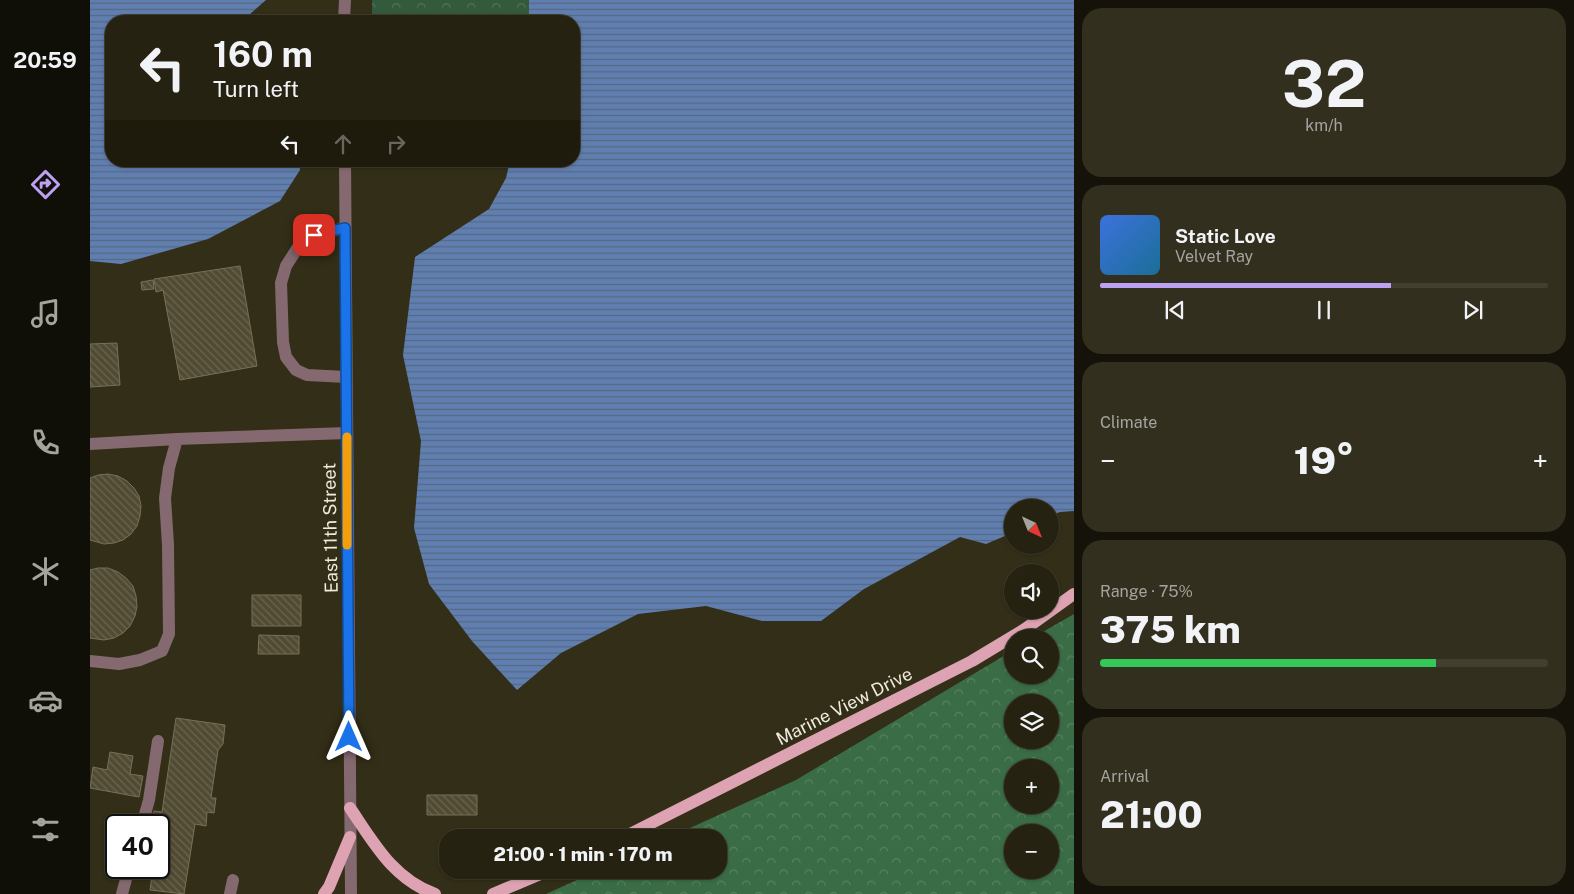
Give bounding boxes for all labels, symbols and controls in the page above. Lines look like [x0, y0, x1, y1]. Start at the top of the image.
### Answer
text: 160 m [213, 34, 313, 75]
icon: left [130, 35, 195, 100]
text: 32 [1282, 45, 1366, 122]
text: 20:59 [13, 47, 77, 73]
text: Turn left [213, 76, 299, 102]
text: km/h [1305, 116, 1343, 135]
icon: left [276, 130, 304, 158]
icon: ahead [329, 130, 357, 158]
icon: right [382, 130, 410, 158]
icon: directions [28, 167, 63, 202]
pin [293, 214, 335, 256]
icon: arrive [300, 221, 328, 249]
text: Static Love [1175, 225, 1276, 247]
text: Velvet Ray [1175, 247, 1253, 266]
icon: music [28, 296, 63, 331]
icon: previous [1161, 296, 1189, 324]
icon: pause [1310, 296, 1338, 324]
icon: next [1459, 296, 1487, 324]
text: Climate [1100, 413, 1157, 432]
icon: phone [28, 425, 63, 460]
text: 19° [1294, 438, 1354, 483]
text: − [1100, 444, 1116, 477]
text: + [1532, 444, 1548, 477]
street label: East 11th Street [318, 463, 342, 593]
north arrow [1004, 499, 1059, 554]
map controls [1004, 499, 1059, 879]
icon: climate [28, 554, 63, 589]
button: sound [1004, 564, 1059, 619]
text: Range · 75% [1100, 582, 1193, 601]
text: 375 km [1100, 607, 1241, 652]
button: search [1004, 629, 1059, 684]
street label: Marine View Drive [772, 663, 916, 749]
icon: car [28, 683, 63, 718]
button: layers [1004, 694, 1059, 749]
position arrow [322, 710, 374, 762]
button: + [1004, 759, 1059, 814]
text: Arrival [1100, 767, 1149, 786]
text: 21:00 [1100, 792, 1203, 837]
icon: filters [28, 812, 63, 847]
speed limit sign: 40 [105, 814, 170, 879]
button: − [1004, 824, 1059, 879]
text: 21:00 · 1 min · 170 m [494, 843, 672, 865]

